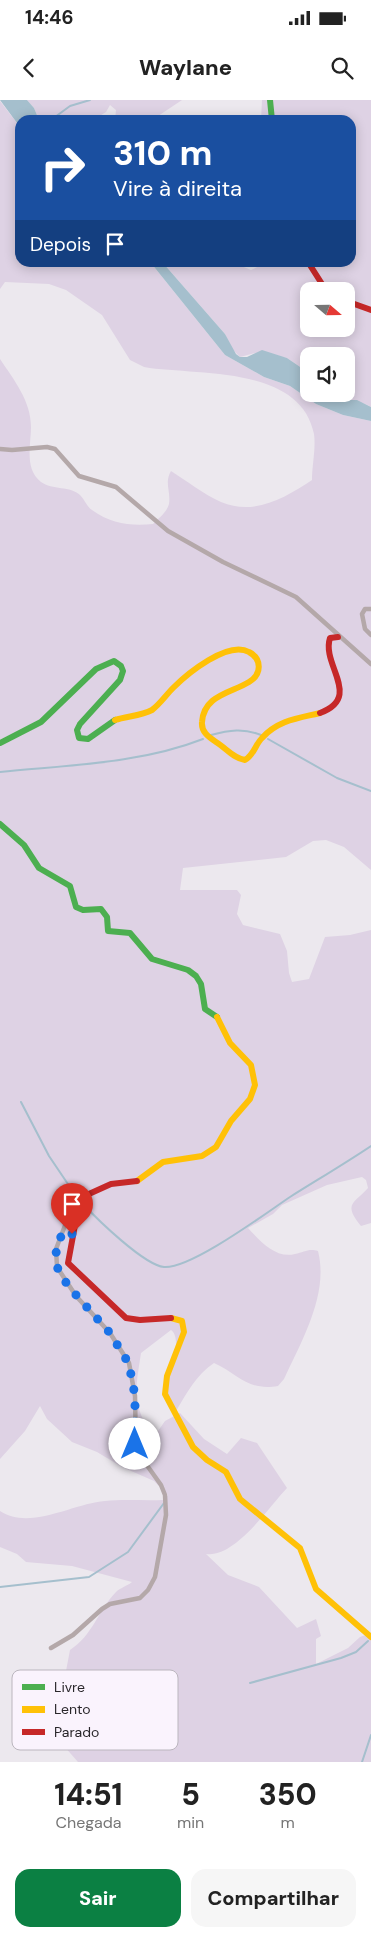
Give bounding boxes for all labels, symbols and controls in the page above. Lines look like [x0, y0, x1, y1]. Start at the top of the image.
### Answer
text: 14:46 [25, 5, 74, 30]
text: Waylane [139, 53, 232, 82]
icon: back [15, 54, 43, 82]
icon: search [328, 54, 356, 82]
text: 310 m [113, 130, 212, 176]
icon: right [30, 135, 95, 200]
text: Vire à direita [113, 174, 242, 203]
icon: arrive [101, 230, 129, 258]
text: Depois [30, 232, 91, 257]
north arrow [300, 282, 355, 338]
map controls [300, 282, 355, 402]
button: sound [300, 347, 355, 402]
pin [51, 1183, 93, 1234]
icon: arrive [58, 1190, 86, 1218]
position arrow [108, 1417, 160, 1469]
legend [12, 1670, 178, 1750]
text: Livre [54, 1678, 85, 1696]
text: Lento [54, 1700, 91, 1718]
text: Parado [54, 1723, 99, 1741]
text: 14:51 [54, 1775, 123, 1814]
text: 5 [181, 1775, 200, 1814]
text: 350 [259, 1775, 317, 1814]
text: Chegada [55, 1812, 122, 1833]
text: min [177, 1812, 204, 1833]
text: m [281, 1812, 295, 1833]
button: Sair [15, 1869, 181, 1927]
button: Compartilhar [191, 1869, 356, 1927]

